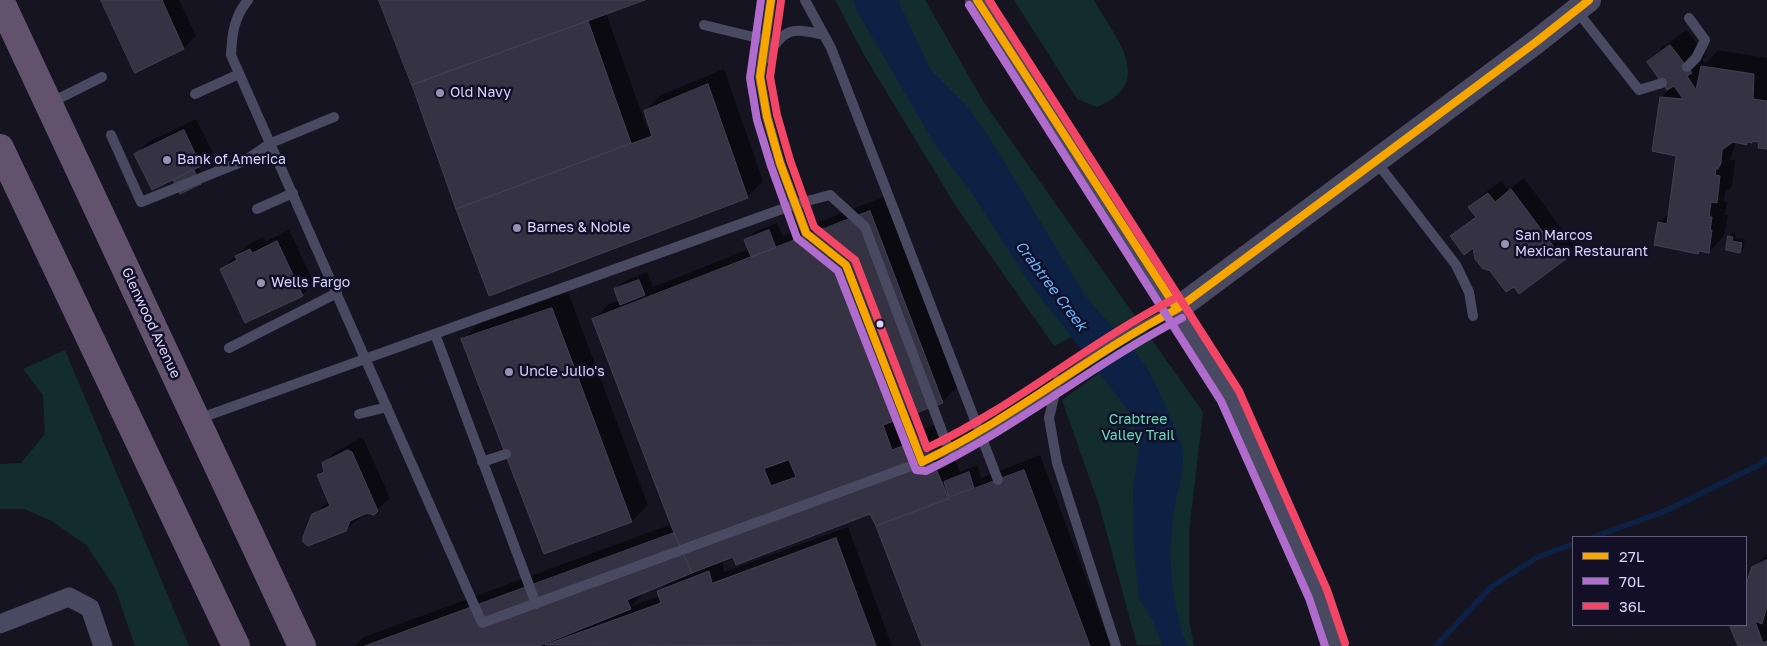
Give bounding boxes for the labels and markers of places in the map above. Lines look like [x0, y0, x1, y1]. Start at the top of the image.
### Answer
place label: Old Navy [450, 85, 511, 101]
marker: Old Navy [434, 87, 446, 99]
place label: Bank of America [177, 152, 286, 168]
marker: Bank of America [161, 154, 173, 166]
place label: Barnes & Noble [527, 220, 630, 236]
marker: Barnes & Noble [511, 222, 523, 234]
place label: San Marcos Mexican Restaurant [1515, 228, 1648, 260]
marker: San Marcos Mexican Restaurant [1499, 238, 1511, 250]
place label: Wells Fargo [271, 275, 350, 291]
marker: Wells Fargo [255, 277, 267, 289]
unlabelled marker [875, 319, 885, 329]
place label: Uncle Julio's [519, 364, 605, 380]
marker: Uncle Julio's [503, 366, 515, 378]

